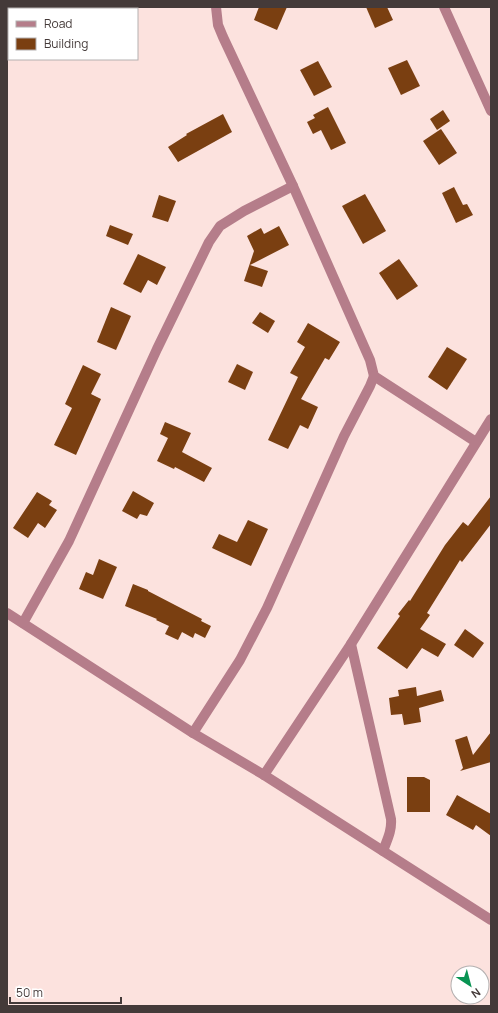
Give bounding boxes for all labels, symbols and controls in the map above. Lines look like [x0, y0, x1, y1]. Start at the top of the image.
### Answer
legend [8, 8, 138, 60]
text: Road [44, 15, 72, 32]
text: Building [44, 35, 88, 52]
north arrow [450, 965, 490, 1005]
scale bar [10, 979, 121, 1005]
text: 50 m [16, 984, 43, 1001]
text: N [468, 985, 484, 1002]

